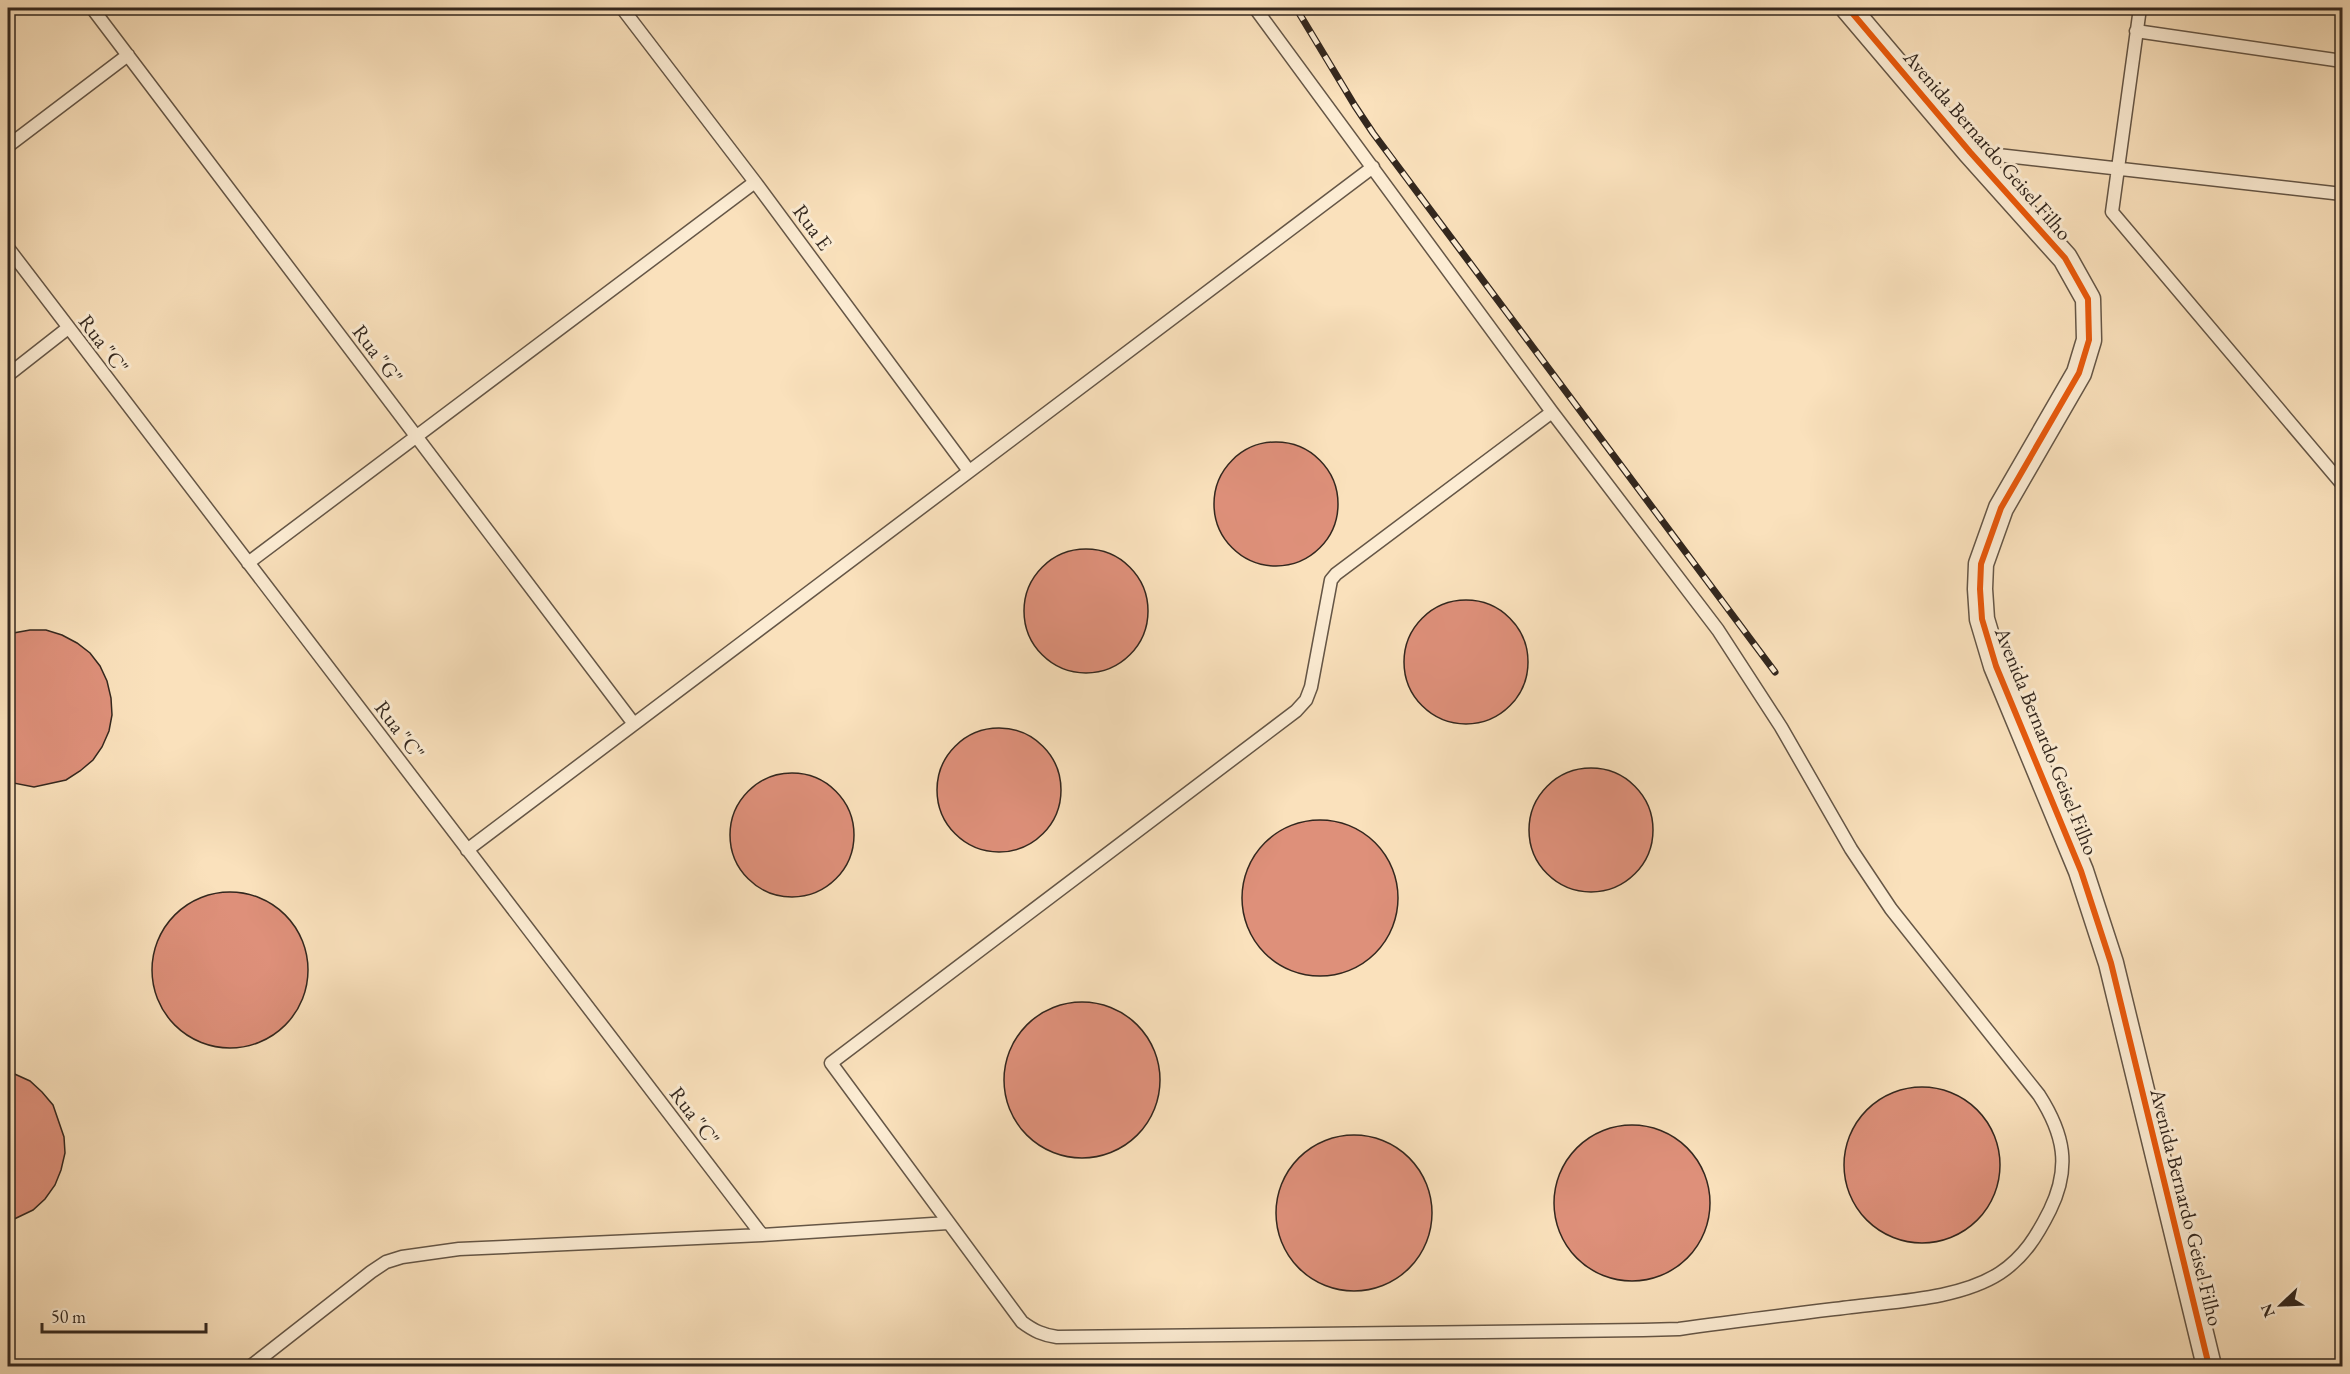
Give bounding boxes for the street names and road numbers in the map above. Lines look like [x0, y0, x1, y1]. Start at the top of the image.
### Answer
street label: Avenida Bernardo Geisel Filho [1897, 43, 2078, 246]
street label: Rua E [787, 199, 839, 255]
street label: Rua "C" [73, 309, 135, 379]
street label: Rua "G" [347, 319, 409, 389]
street label: Avenida Bernardo Geisel Filho [1988, 622, 2105, 859]
street label: Rua "C" [369, 695, 431, 765]
street label: Rua "C" [664, 1081, 726, 1151]
street label: Avenida Bernardo Geisel Filho [2144, 1085, 2230, 1328]

